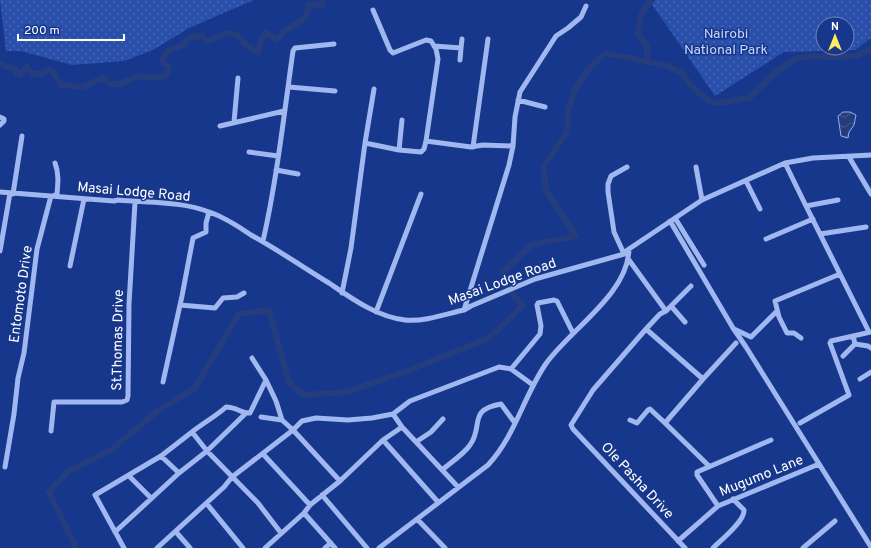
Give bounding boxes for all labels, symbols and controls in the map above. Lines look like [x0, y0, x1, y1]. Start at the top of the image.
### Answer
scale bar [18, 16, 124, 42]
north arrow [815, 16, 855, 56]
text: N [831, 20, 839, 34]
text: 200 m [24, 23, 60, 39]
park label: Nairobi National Park [684, 26, 768, 59]
street label: Masai Lodge Road [77, 179, 191, 206]
street label: Entomoto Drive [6, 244, 37, 344]
street label: Masai Lodge Road [446, 255, 559, 310]
street label: St.Thomas Drive [109, 289, 128, 391]
street label: Ole Pasha Drive [597, 439, 677, 523]
street label: Mugumo Lane [717, 452, 806, 501]

